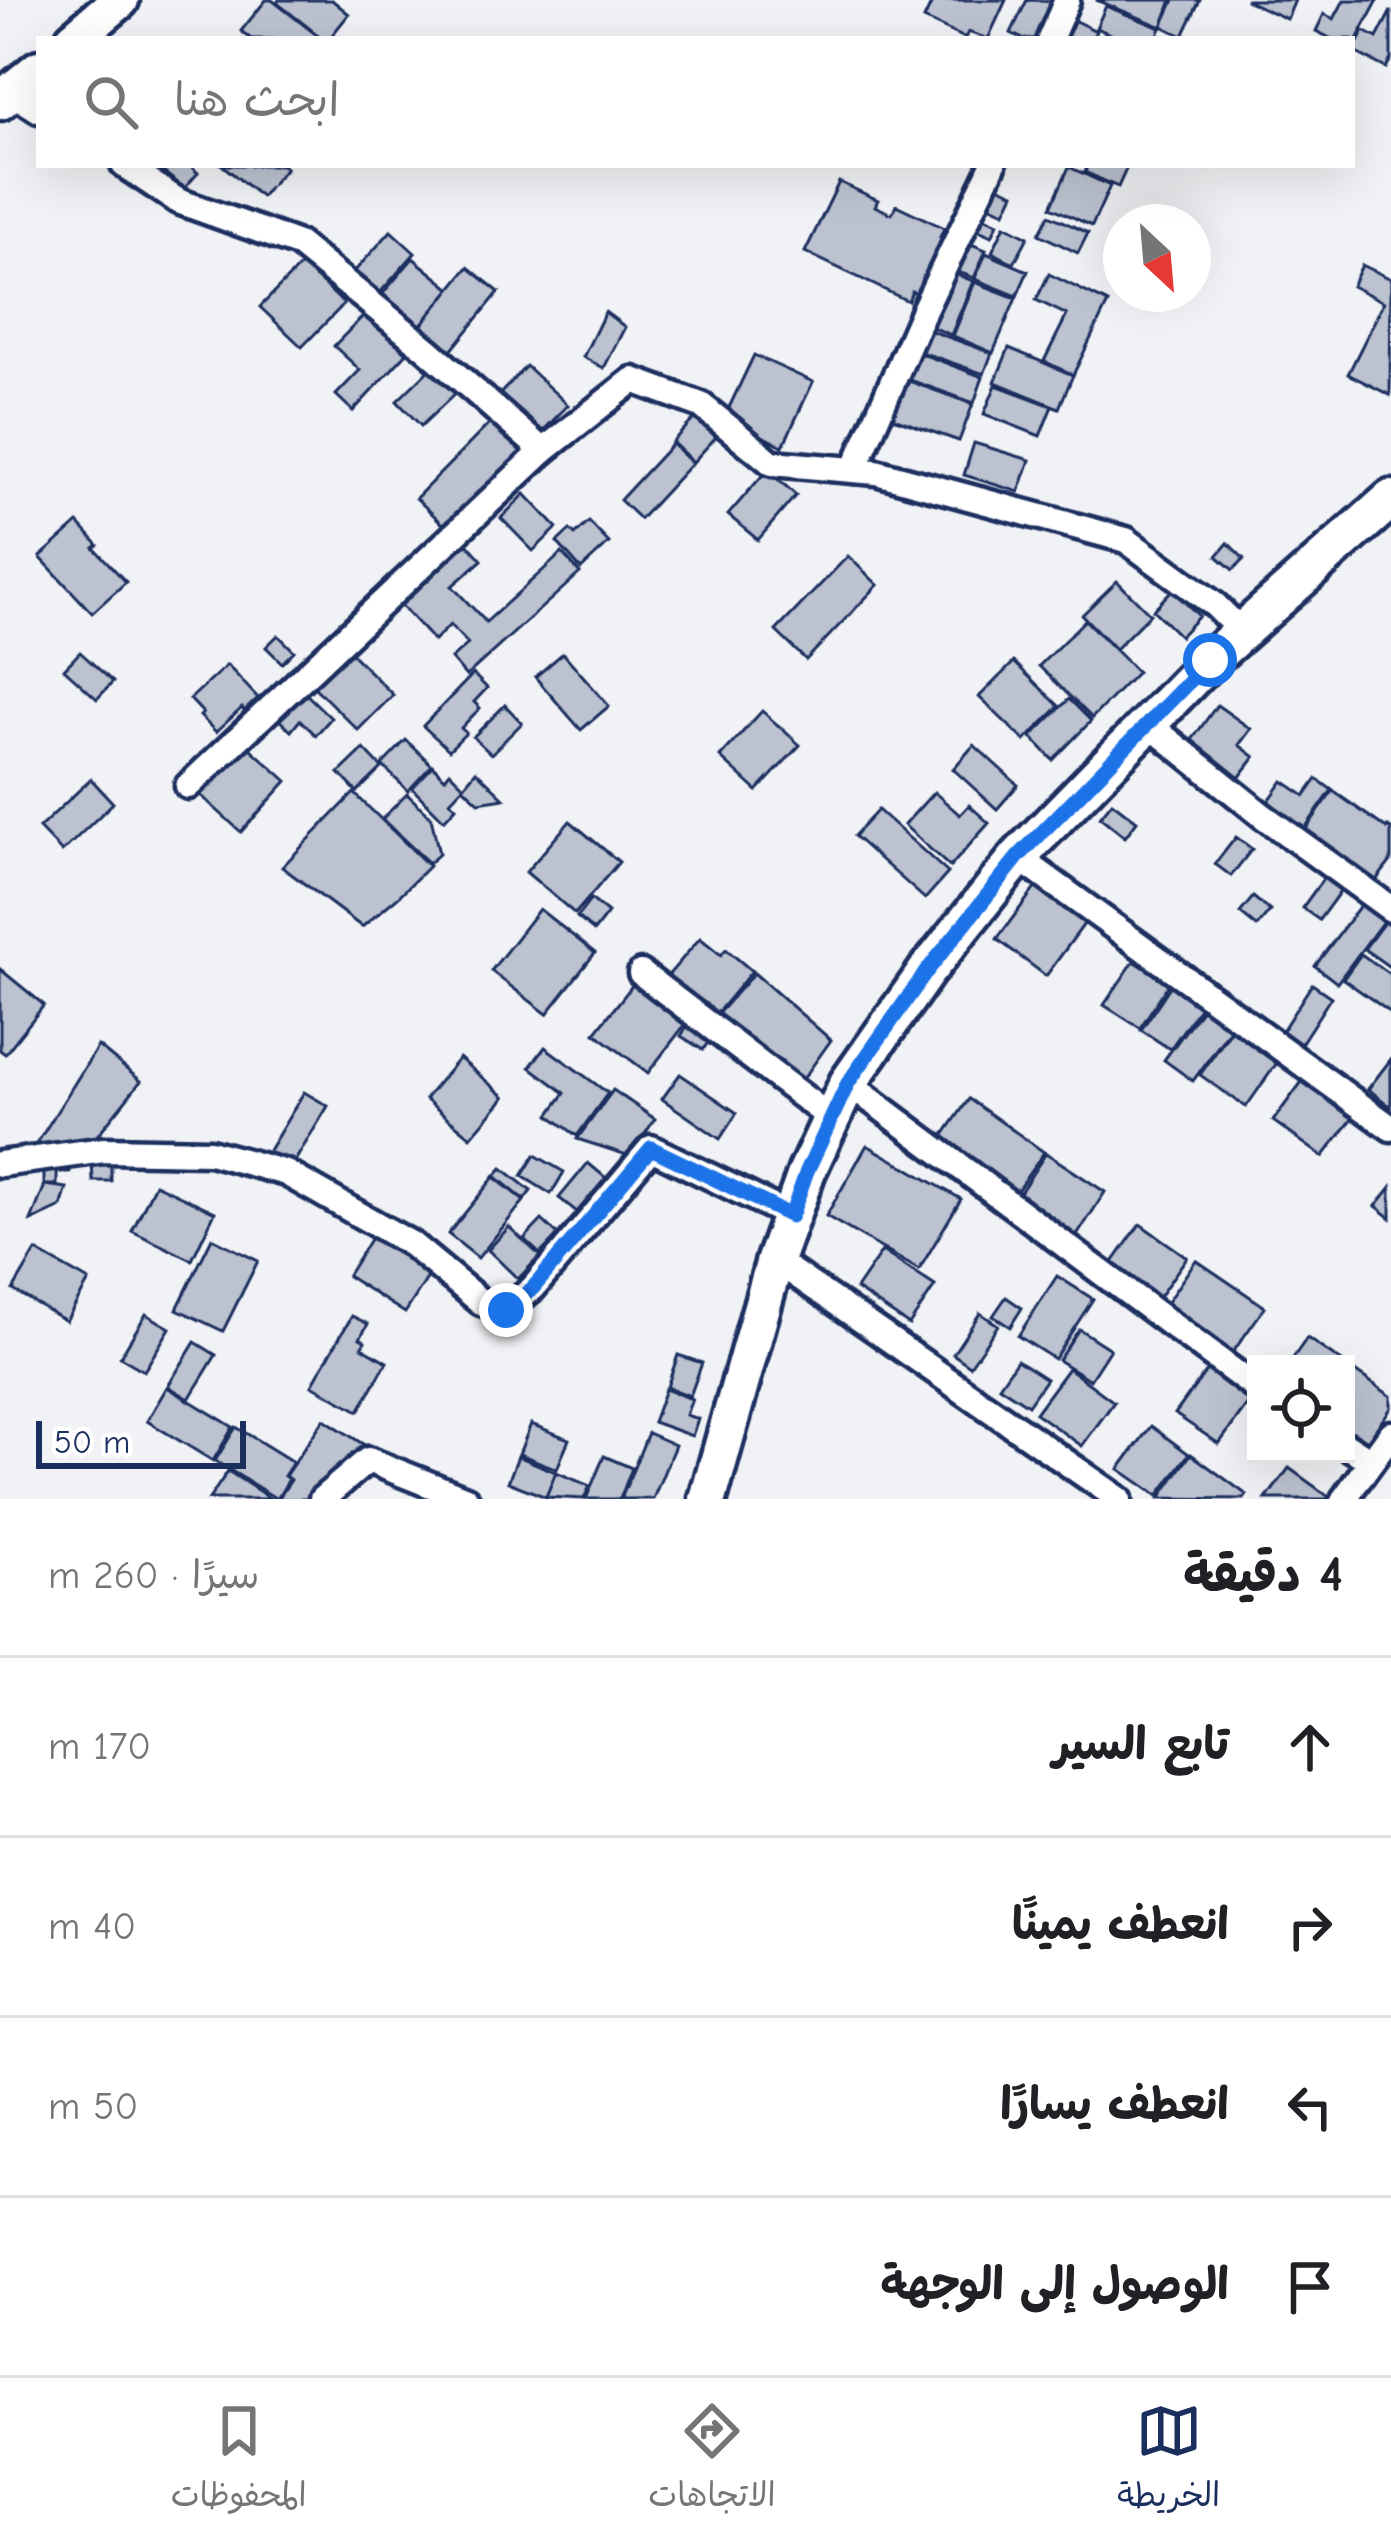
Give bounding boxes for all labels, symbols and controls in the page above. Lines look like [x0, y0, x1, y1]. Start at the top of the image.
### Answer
search box [36, 36, 1355, 168]
icon: search [78, 69, 144, 135]
text: ابحث هنا [174, 74, 339, 126]
north arrow [1103, 204, 1211, 312]
route start [1183, 633, 1237, 687]
route end [479, 1283, 533, 1337]
map controls [1247, 1355, 1355, 1463]
button: locate [1247, 1355, 1355, 1463]
scale bar [36, 1415, 246, 1468]
text: 50 m [54, 1423, 130, 1461]
text: 4 دقيقة [1183, 1545, 1343, 1604]
text: سيرًا · 260 m [48, 1553, 259, 1598]
icon: ahead [1277, 1714, 1343, 1780]
text: تابع السير [1053, 1718, 1229, 1770]
text: 170 m [48, 1724, 151, 1769]
icon: right [1277, 1894, 1343, 1960]
text: انعطف يمينًا [1012, 1898, 1229, 1950]
text: 40 m [48, 1904, 136, 1949]
icon: left [1277, 2074, 1343, 2140]
text: انعطف يسارًا [1000, 2078, 1229, 2130]
text: 50 m [48, 2084, 138, 2129]
icon: arrive [1277, 2254, 1343, 2320]
text: الوصول إلى الوجهة [881, 2258, 1229, 2310]
tab: المحفوظات [171, 2398, 307, 2524]
tab: الاتجاهات [648, 2398, 776, 2524]
tab: الخريطة [1117, 2398, 1220, 2524]

